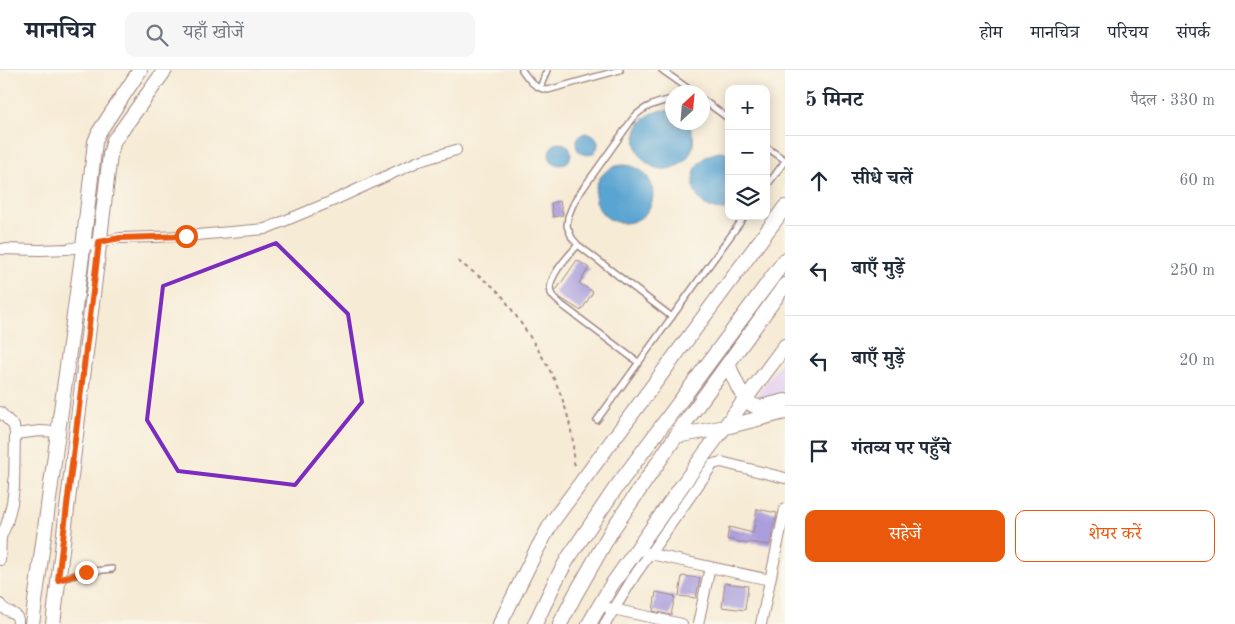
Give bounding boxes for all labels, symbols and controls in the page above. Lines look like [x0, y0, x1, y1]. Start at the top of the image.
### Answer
search box [125, 12, 475, 57]
text: मानचित्र [25, 20, 95, 44]
icon: search [143, 21, 171, 49]
text: यहाँ खोजें [183, 24, 244, 43]
text: होम [980, 24, 1003, 42]
text: मानचित्र [1031, 24, 1079, 42]
text: परिचय [1107, 24, 1148, 42]
text: संपर्क [1176, 24, 1210, 42]
north arrow [665, 85, 710, 130]
map controls [725, 85, 770, 220]
button: + [725, 85, 770, 130]
text: 5 मिनट [805, 90, 863, 111]
text: पैदल · 330 m [1130, 93, 1215, 109]
button: − [725, 130, 770, 175]
icon: ahead [805, 167, 833, 195]
text: सीधे चलें [852, 170, 912, 189]
text: 60 m [1179, 173, 1215, 189]
button: layers [725, 175, 770, 220]
route start [175, 225, 198, 248]
icon: left [805, 257, 833, 285]
text: बाएँ मुड़ें [852, 260, 904, 279]
text: 250 m [1170, 263, 1215, 279]
icon: left [805, 347, 833, 375]
text: बाएँ मुड़ें [852, 350, 904, 369]
text: 20 m [1179, 353, 1215, 369]
icon: arrive [805, 437, 833, 465]
text: गंतव्य पर पहुँचे [852, 440, 951, 459]
button: सहेजें [805, 510, 1005, 562]
button: शेयर करें [1015, 510, 1215, 562]
route end [75, 561, 98, 584]

